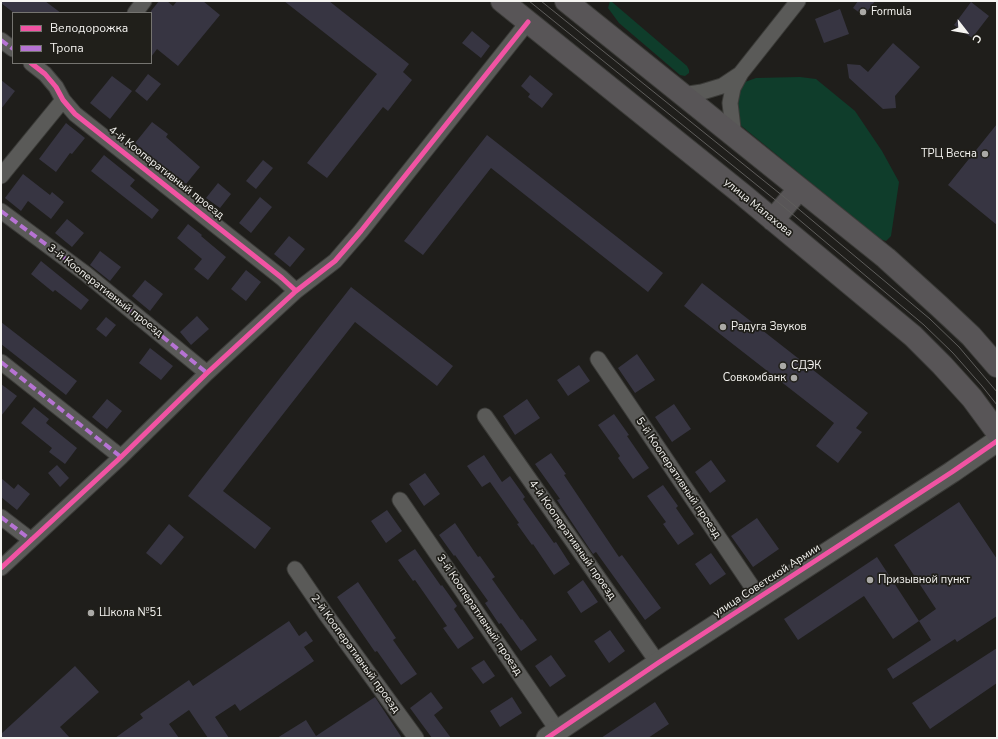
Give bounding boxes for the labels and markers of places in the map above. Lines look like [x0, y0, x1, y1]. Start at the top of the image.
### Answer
place label: Formula [871, 5, 912, 19]
marker: Formula [858, 7, 868, 17]
place label: ТРЦ Весна [921, 147, 977, 161]
marker: ТРЦ Весна [980, 149, 990, 159]
place label: Радуга Звуков [731, 320, 806, 334]
marker: Радуга Звуков [718, 322, 728, 332]
place label: СДЭК [791, 359, 821, 373]
marker: СДЭК [778, 361, 788, 371]
place label: Совкомбанк [723, 371, 786, 385]
marker: Совкомбанк [789, 373, 799, 383]
place label: Призывной пункт [878, 573, 970, 587]
marker: Призывной пункт [865, 575, 875, 585]
place label: Школа №51 [99, 606, 163, 620]
marker: Школа №51 [86, 608, 96, 618]

